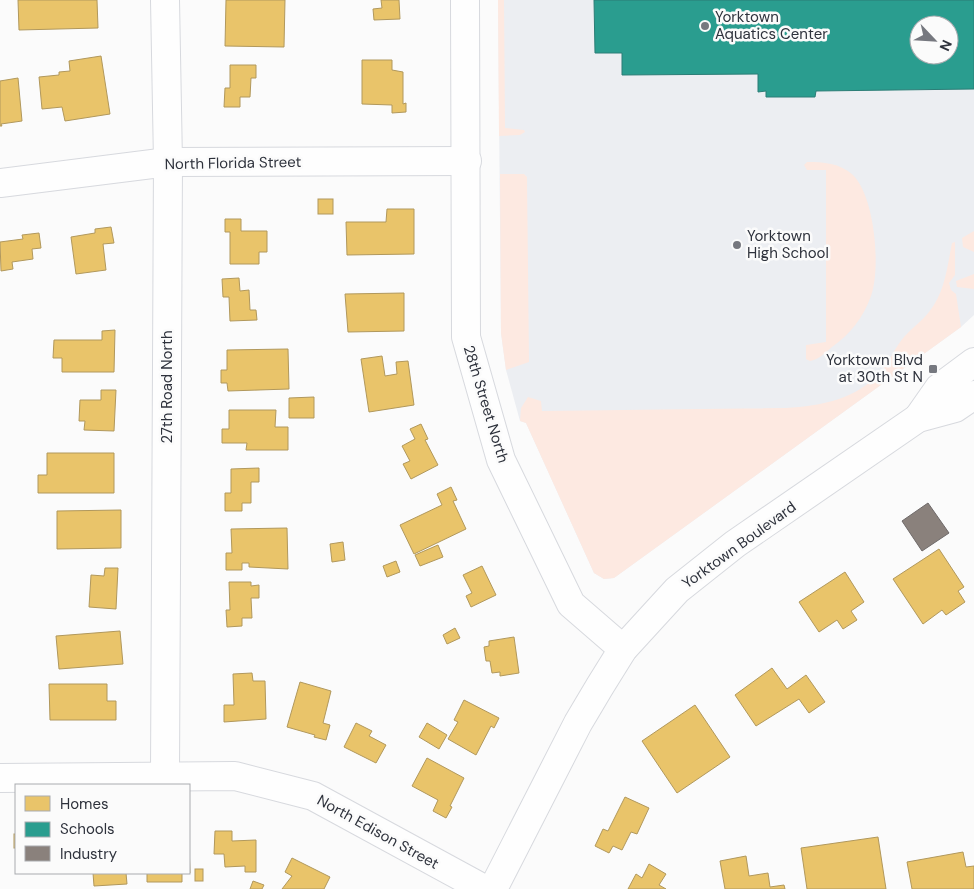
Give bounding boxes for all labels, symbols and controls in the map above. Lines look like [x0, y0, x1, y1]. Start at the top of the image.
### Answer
place label: Yorktown Aquatics Center [715, 7, 828, 44]
north arrow [909, 15, 959, 65]
marker: Yorktown Aquatics Center [699, 20, 711, 32]
text: N [935, 37, 956, 54]
street label: North Florida Street [164, 152, 302, 174]
place label: Yorktown High School [747, 226, 829, 263]
marker: Yorktown High School [731, 239, 743, 251]
street label: 27th Road North [157, 330, 177, 444]
street label: 28th Street North [459, 343, 513, 465]
place label: Yorktown Blvd at 30th St N [826, 350, 923, 387]
marker: Yorktown Blvd at 30th St N [927, 363, 939, 375]
street label: Yorktown Boulevard [678, 497, 800, 593]
legend [15, 784, 190, 874]
street label: North Edison Street [314, 790, 443, 874]
text: Homes [60, 794, 109, 814]
text: Schools [60, 819, 115, 839]
text: Industry [60, 844, 118, 864]

